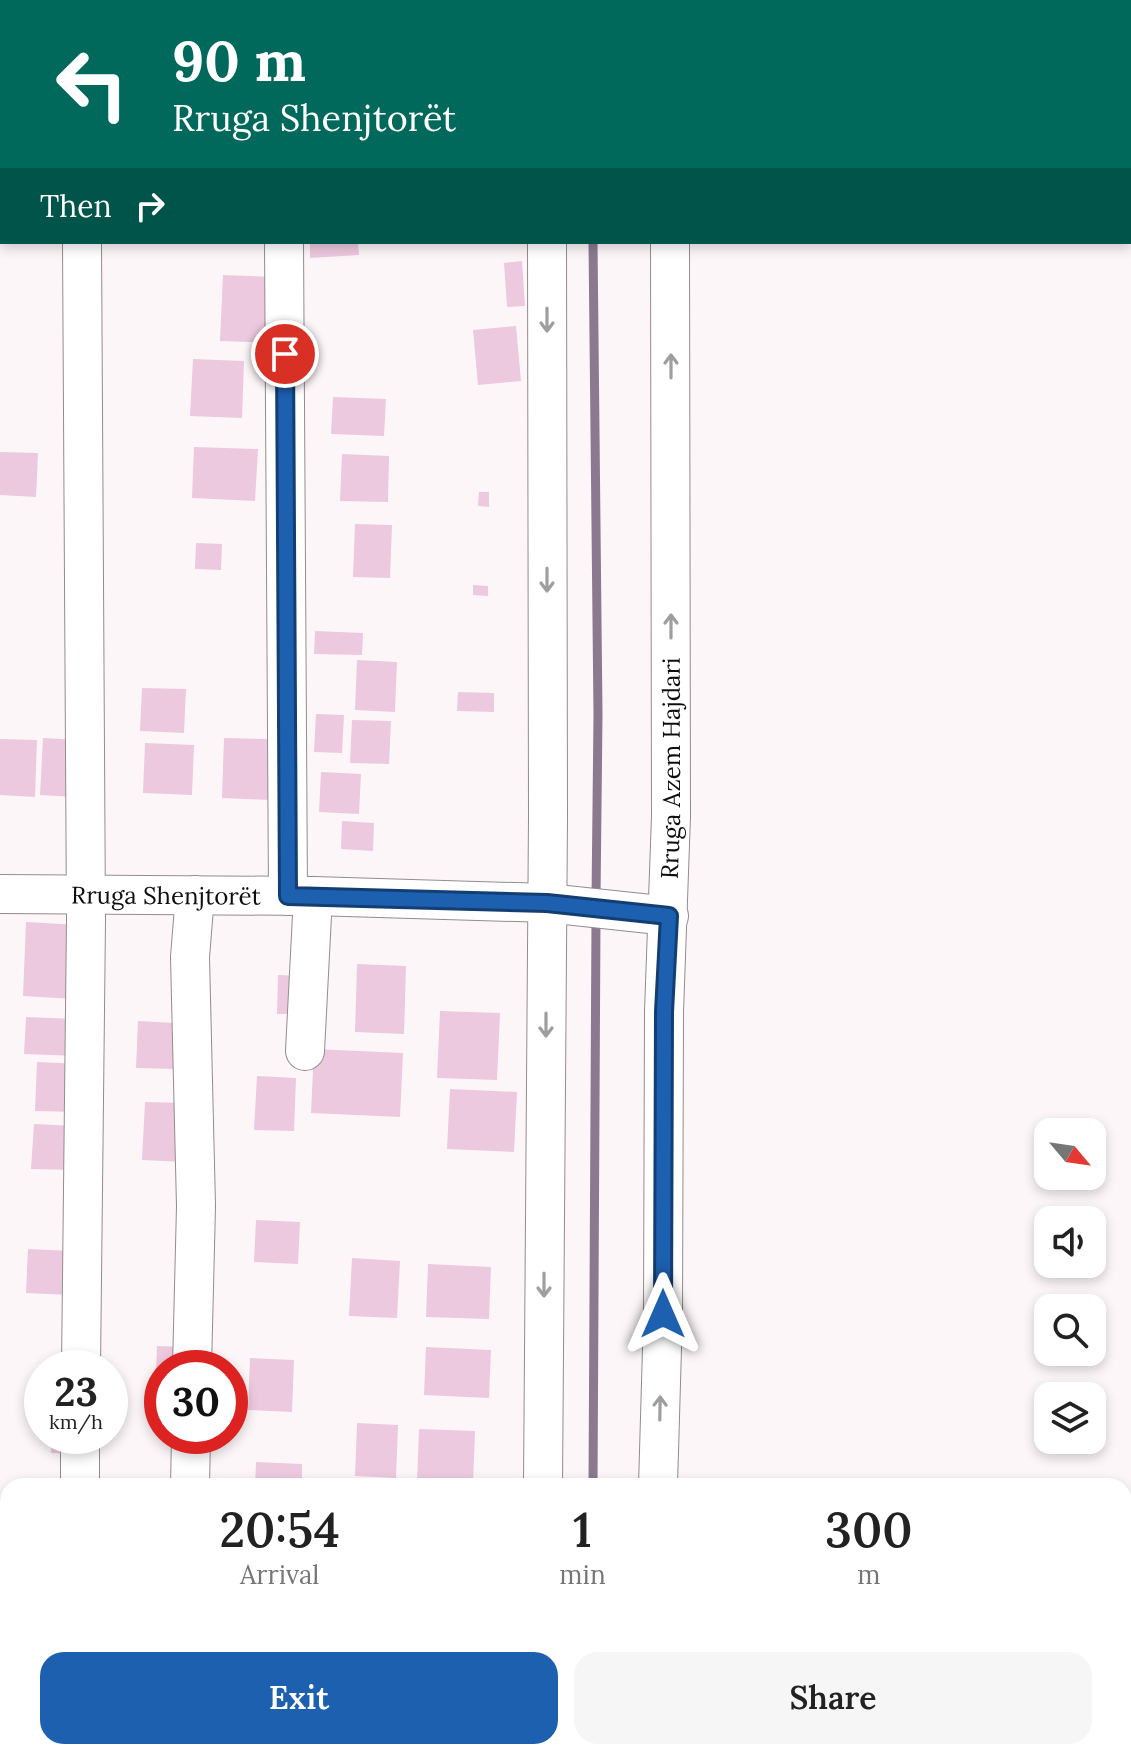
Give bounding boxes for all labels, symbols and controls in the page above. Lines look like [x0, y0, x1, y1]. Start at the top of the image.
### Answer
text: 90 m [172, 25, 306, 96]
icon: left [40, 32, 144, 136]
text: Rruga Shenjtorët [172, 95, 456, 141]
icon: right [128, 184, 172, 228]
text: Then [40, 187, 112, 225]
one-way arrow [539, 306, 555, 333]
pin [251, 320, 319, 388]
icon: arrive [263, 332, 307, 376]
one-way arrow [663, 353, 678, 380]
one-way arrow [539, 566, 555, 593]
one-way arrow [663, 613, 679, 640]
street label: Rruga Azem Hajdari [653, 657, 687, 879]
street label: Rruga Shenjtorët [71, 879, 262, 911]
one-way arrow [538, 1011, 554, 1038]
north arrow [1034, 1118, 1106, 1190]
map controls [1034, 1118, 1106, 1454]
button: sound [1034, 1206, 1106, 1278]
one-way arrow [536, 1271, 552, 1298]
position arrow [621, 1272, 705, 1356]
button: search [1034, 1294, 1106, 1366]
speed limit sign: 30 [144, 1350, 248, 1454]
text: 23 [54, 1366, 98, 1417]
button: layers [1034, 1382, 1106, 1454]
one-way arrow [653, 1395, 668, 1422]
text: km/h [49, 1409, 103, 1434]
text: 20:54 [219, 1499, 340, 1560]
text: 1 [573, 1499, 592, 1560]
text: 300 [825, 1499, 913, 1560]
text: Arrival [240, 1558, 319, 1591]
text: min [559, 1558, 606, 1591]
text: m [857, 1558, 880, 1591]
button: Exit [40, 1652, 558, 1744]
button: Share [574, 1652, 1092, 1744]

